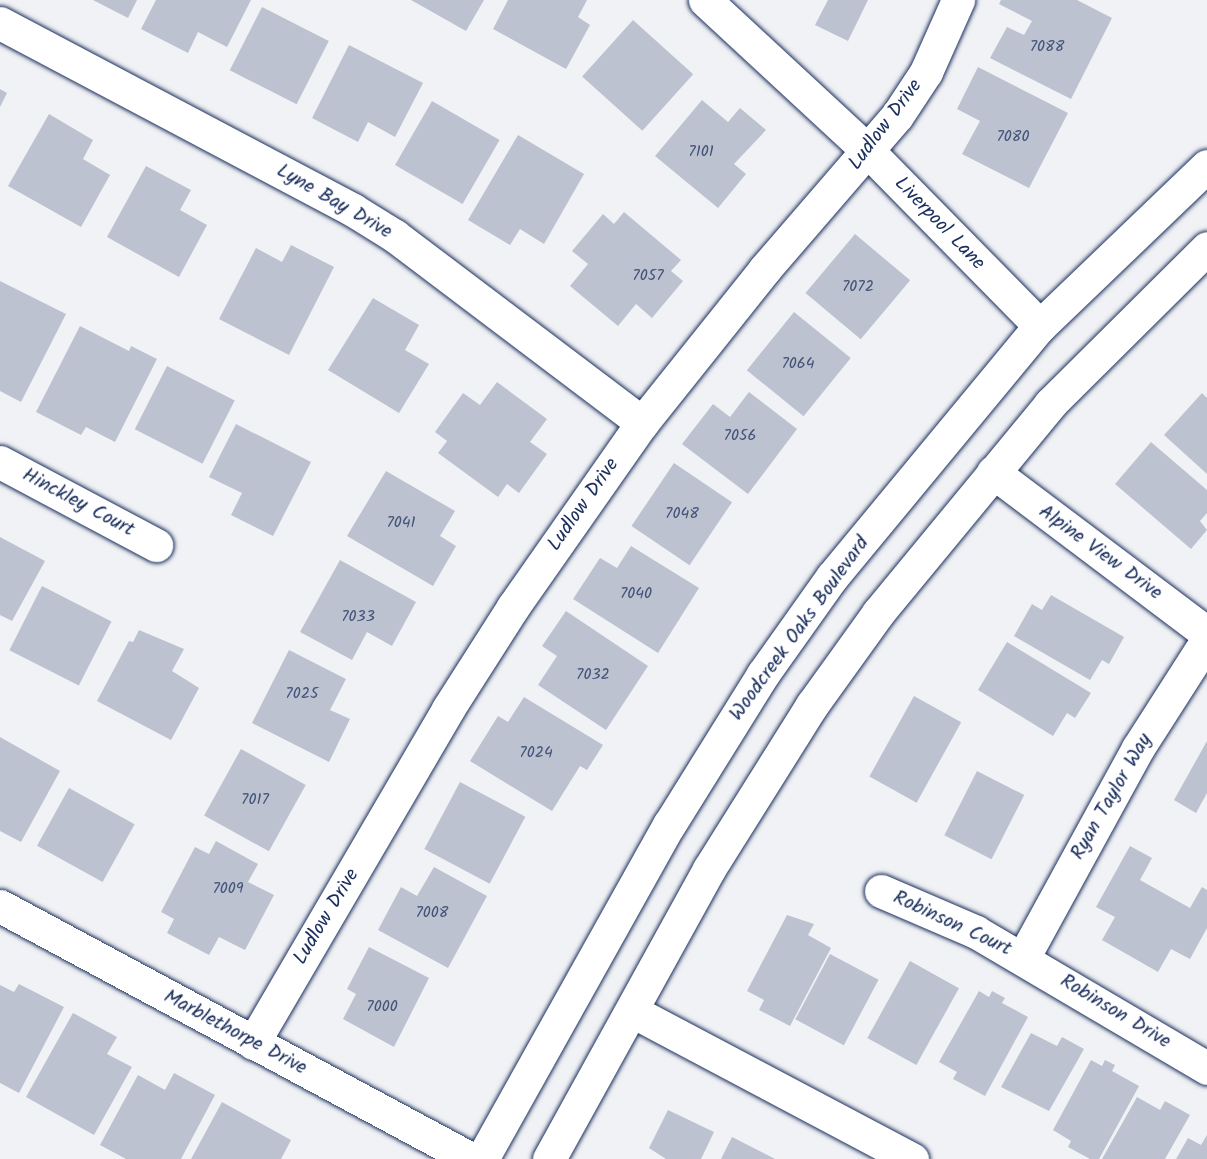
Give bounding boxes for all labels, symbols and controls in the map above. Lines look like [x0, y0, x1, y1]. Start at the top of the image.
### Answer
house number: 7088 [1030, 37, 1064, 57]
street label: Ludlow Drive [844, 75, 928, 175]
house number: 7080 [996, 127, 1030, 147]
house number: 7101 [688, 142, 714, 162]
street label: Lyne Bay Drive [272, 159, 396, 245]
street label: Liverpool Lane [889, 172, 989, 276]
house number: 7057 [632, 266, 664, 286]
house number: 7072 [842, 277, 874, 297]
house number: 7064 [781, 354, 815, 374]
house number: 7056 [724, 426, 756, 446]
street label: Ludlow Drive [543, 454, 625, 556]
street label: Hinckley Court [18, 463, 138, 543]
street label: Alpine View Drive [1034, 500, 1166, 606]
house number: 7048 [665, 504, 699, 524]
house number: 7041 [386, 513, 416, 533]
street label: Woodcreek Oaks Boulevard [725, 532, 875, 726]
house number: 7040 [620, 584, 652, 604]
house number: 7033 [341, 607, 375, 627]
house number: 7032 [576, 665, 610, 685]
house number: 7025 [285, 684, 319, 704]
street label: Ryan Taylor Way [1066, 730, 1158, 864]
house number: 7024 [519, 743, 553, 763]
house number: 7017 [241, 790, 269, 810]
street label: Ludlow Drive [289, 865, 365, 969]
house number: 7009 [212, 879, 244, 899]
street label: Robinson Court [889, 886, 1015, 962]
house number: 7008 [415, 903, 449, 923]
street label: Robinson Drive [1055, 970, 1175, 1054]
street label: Marblethorpe Drive [159, 985, 311, 1081]
house number: 7000 [366, 997, 398, 1017]

